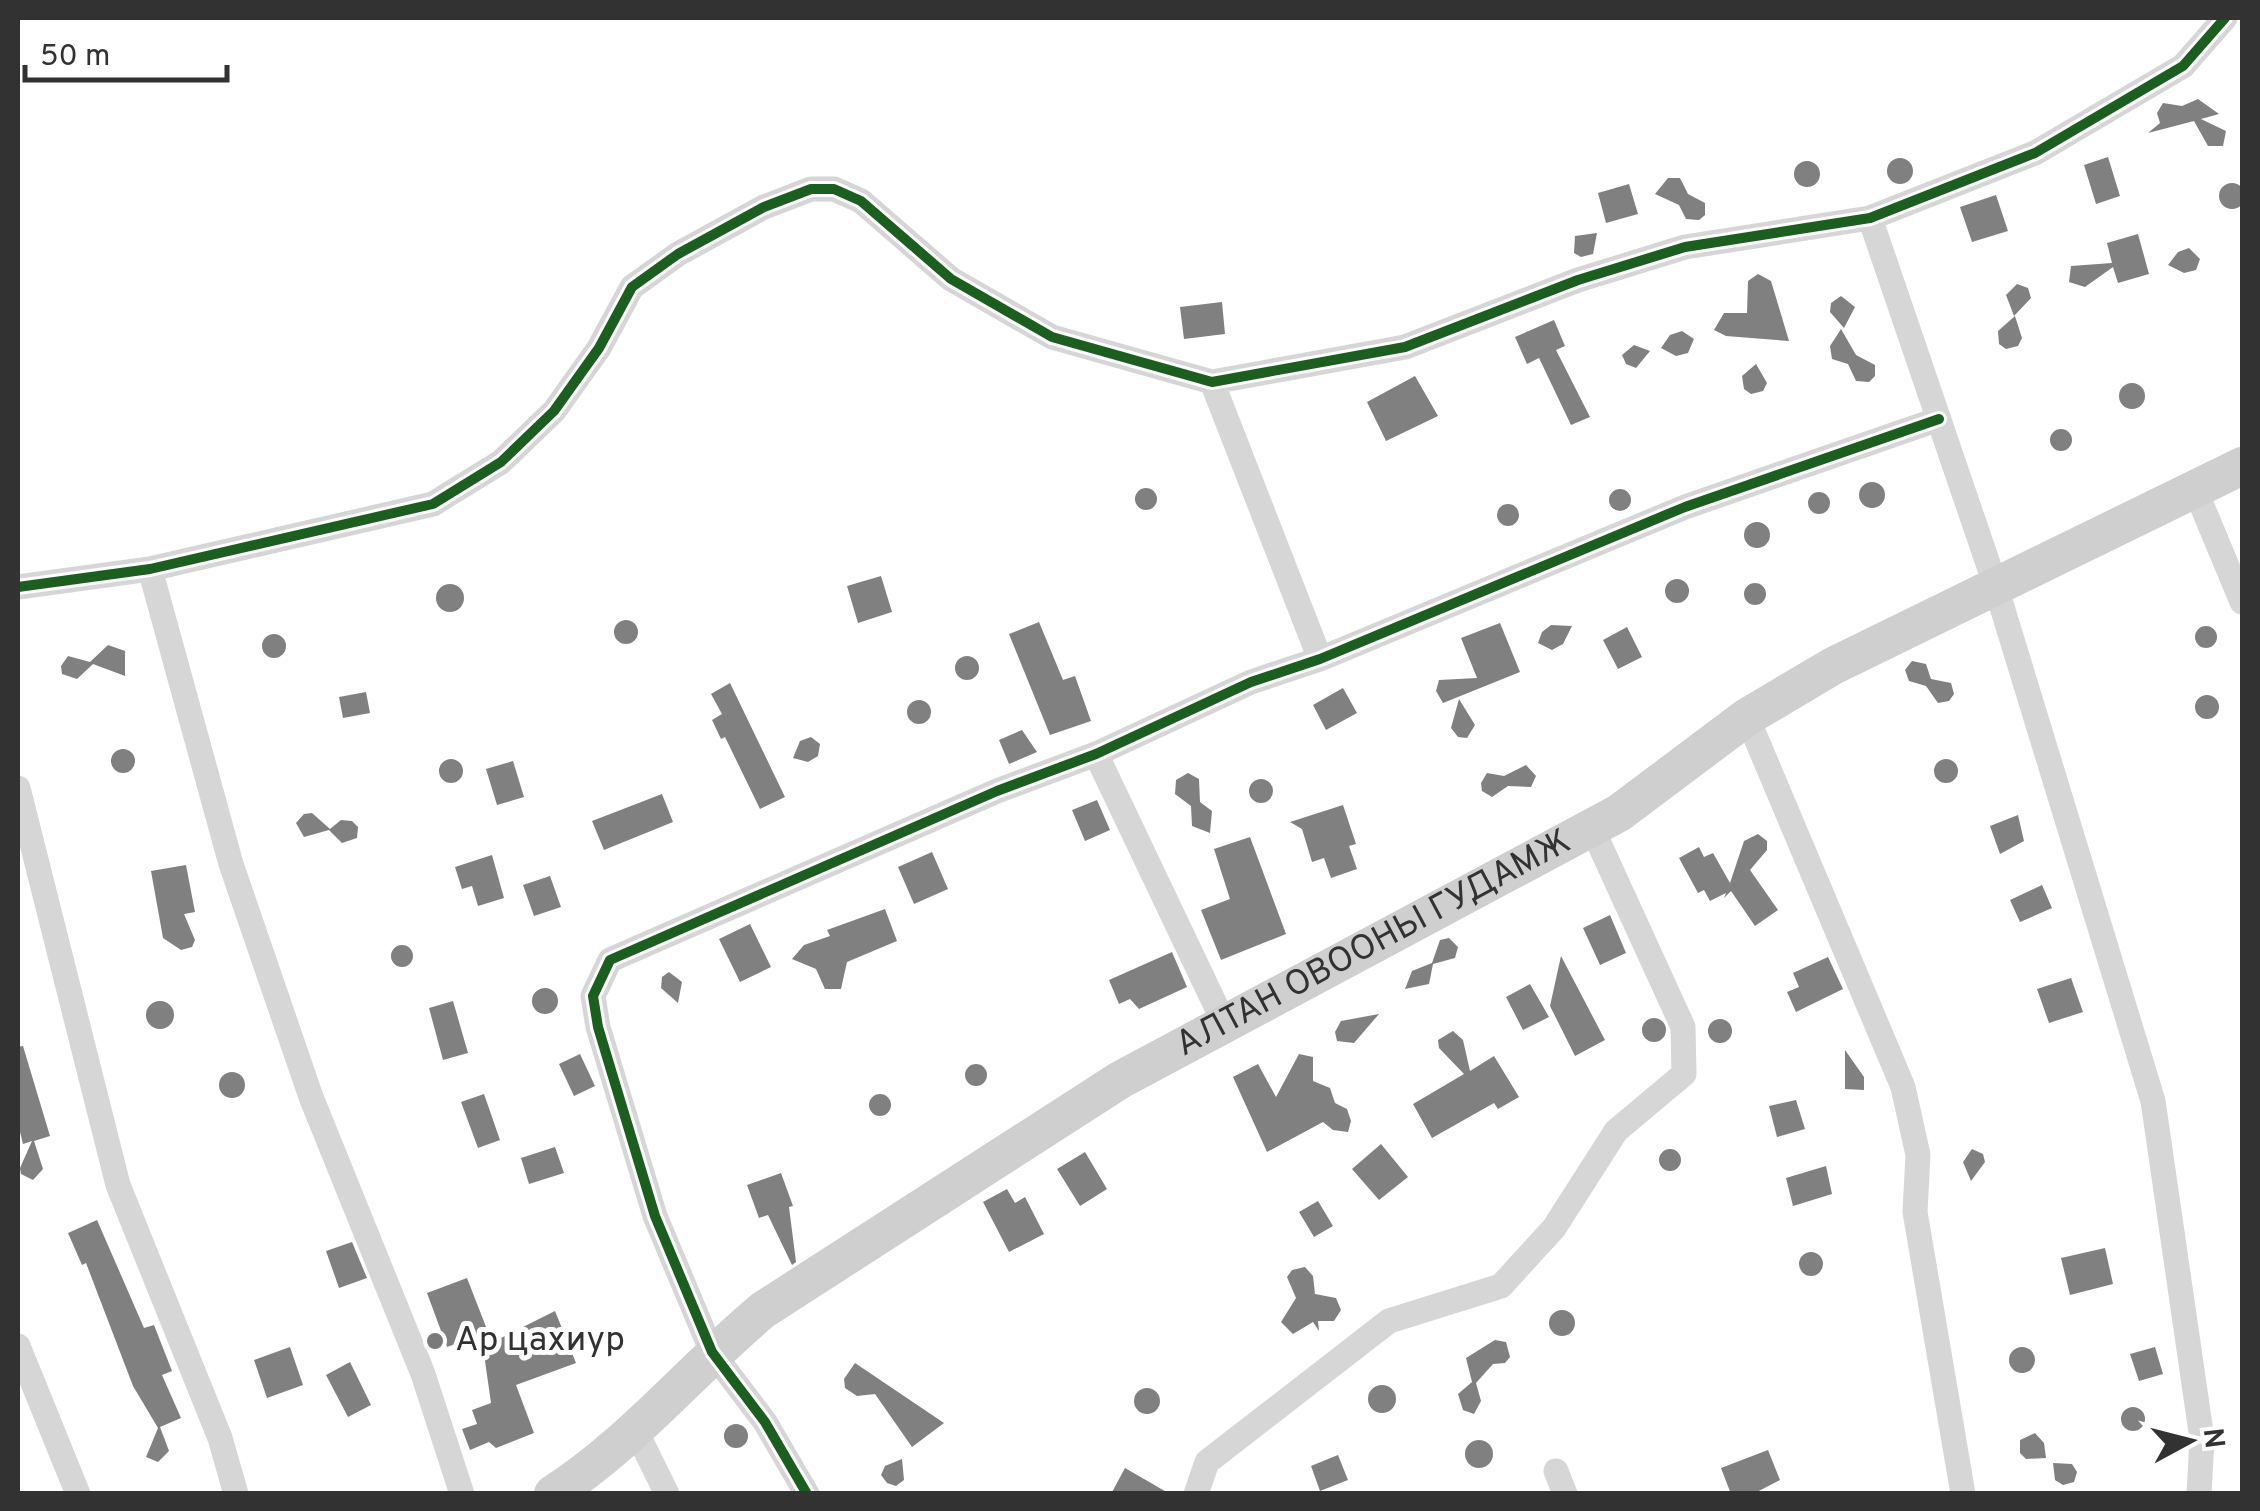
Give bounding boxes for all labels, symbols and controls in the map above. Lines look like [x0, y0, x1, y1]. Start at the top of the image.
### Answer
scale bar [25, 20, 228, 82]
text: 50 m [40, 39, 110, 76]
street label: АЛТАН ОВООНЫ ГУДАМЖ [1169, 821, 1579, 1068]
place label: Ар цахиур [455, 1319, 625, 1363]
marker: Ар цахиур [424, 1330, 446, 1352]
north arrow [2140, 1391, 2240, 1491]
text: N [2193, 1426, 2231, 1450]

